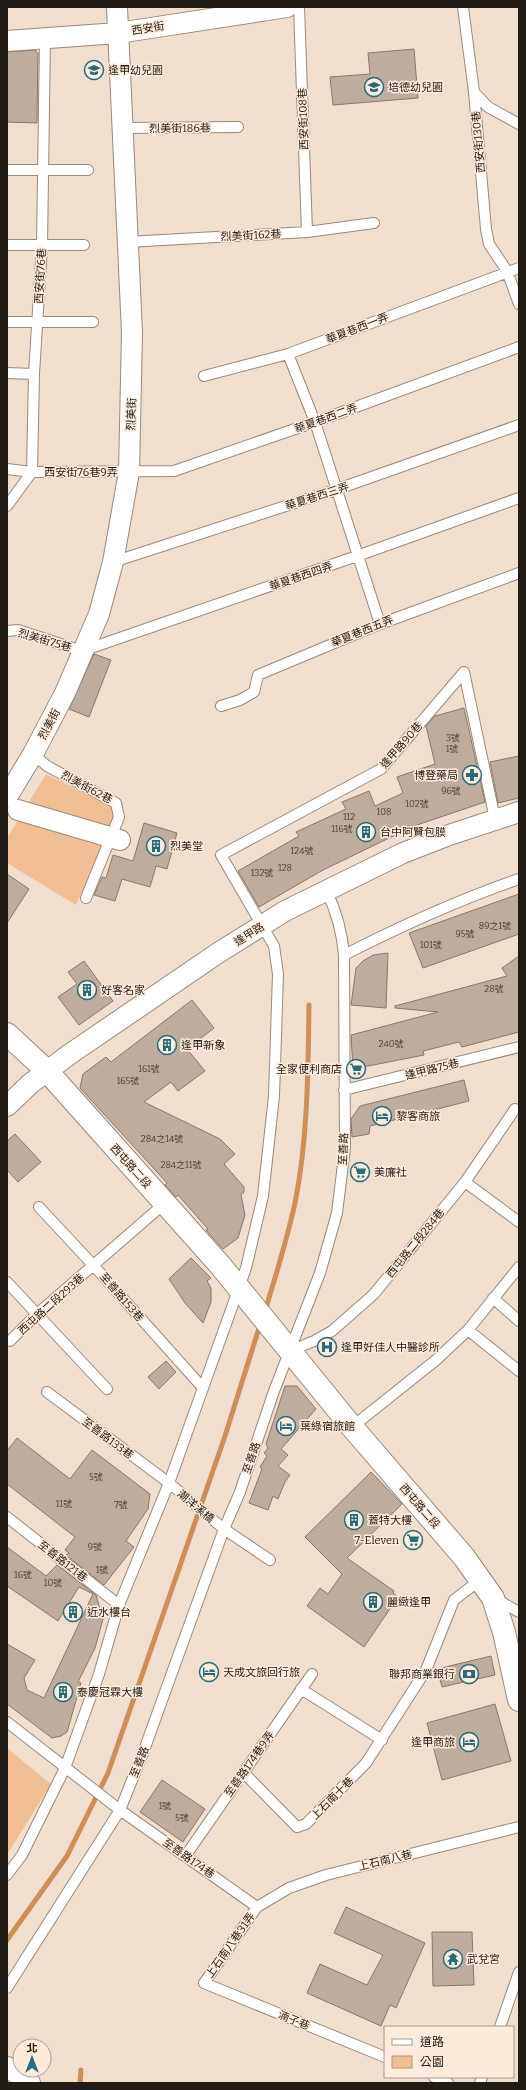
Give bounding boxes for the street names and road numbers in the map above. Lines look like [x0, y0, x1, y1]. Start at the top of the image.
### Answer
street label: 西安街 [131, 19, 165, 37]
street label: 西安街108巷 [296, 88, 311, 150]
street label: 西安街130巷 [469, 111, 488, 173]
street label: 烈美街186巷 [149, 121, 211, 136]
street label: 烈美街162巷 [220, 227, 282, 244]
street label: 西安街76巷 [33, 248, 48, 304]
street label: 華夏巷西一弄 [324, 311, 390, 346]
street label: 烈美街 [124, 397, 139, 431]
street label: 華夏巷西二弄 [293, 401, 359, 436]
street label: 西安街76巷9弄 [44, 466, 118, 479]
street label: 華夏巷西三弄 [284, 480, 351, 513]
street label: 華夏巷西四弄 [268, 560, 334, 593]
street label: 華夏巷西五弄 [329, 613, 395, 650]
street label: 烈美街75巷 [17, 627, 73, 654]
street label: 烈美街 [36, 707, 63, 742]
street label: 逢甲路90巷 [378, 719, 425, 771]
street label: 烈美街62巷 [59, 768, 115, 806]
street label: 逢甲路 [232, 920, 267, 949]
street label: 逢甲路75巷 [404, 1056, 460, 1082]
street label: 至善路 [336, 1132, 351, 1166]
street label: 西屯路二段 [107, 1142, 154, 1191]
street label: 西屯路二段284巷 [384, 1206, 447, 1280]
street label: 至善路153巷 [97, 1270, 146, 1324]
street label: 西屯路二段293巷 [16, 1271, 87, 1337]
street label: 至善路133巷 [80, 1415, 136, 1462]
street label: 至善路 [240, 1440, 263, 1476]
street label: 西屯路二段 [397, 1481, 443, 1531]
street label: 潮洋溪橋 [175, 1487, 217, 1526]
street label: 至善路121巷 [35, 1538, 90, 1585]
street label: 至善路174巷9弄 [222, 1729, 277, 1800]
street label: 至善路 [127, 1744, 152, 1780]
street label: 上石南十巷 [308, 1774, 356, 1822]
street label: 至善路174巷 [160, 1836, 217, 1881]
street label: 上石南八巷 [357, 1848, 413, 1873]
street label: 上石南八巷31弄 [203, 1910, 258, 1980]
street label: 湳子巷 [276, 2008, 312, 2033]

